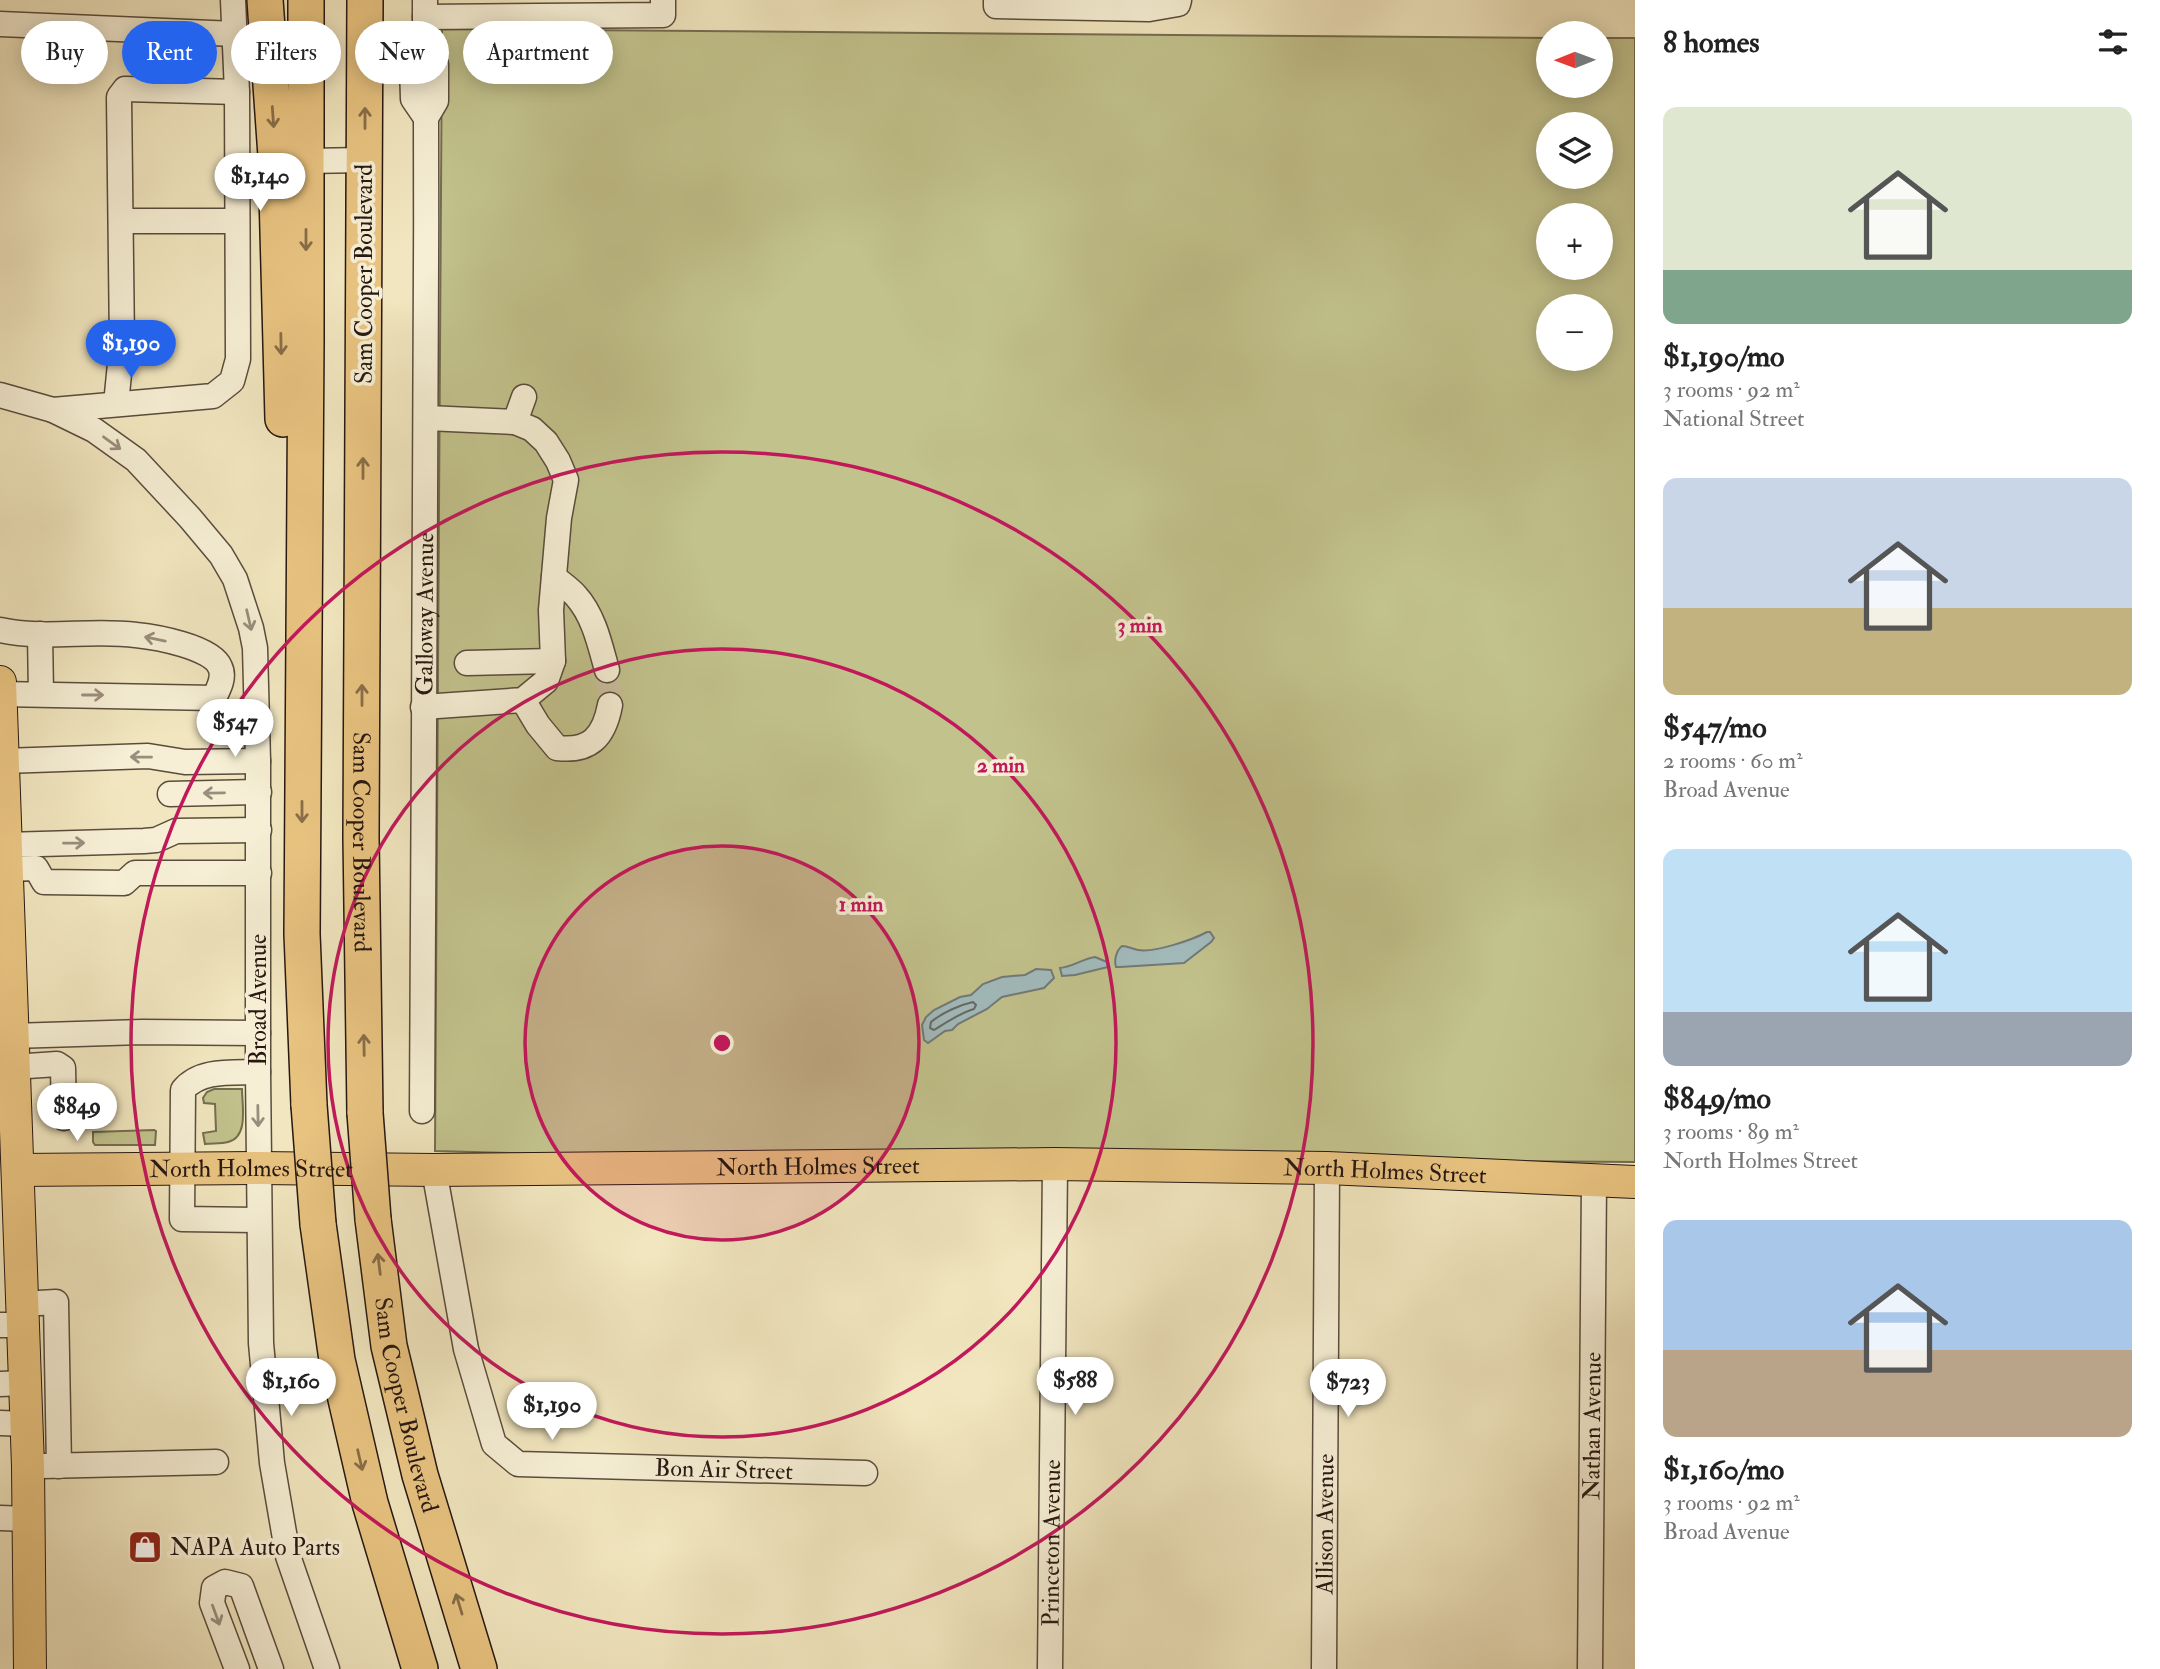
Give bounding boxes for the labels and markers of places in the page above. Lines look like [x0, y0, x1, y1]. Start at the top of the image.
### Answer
pin: $1,140 [203, 154, 317, 213]
pin: $1,190 [74, 320, 188, 380]
pin: $547 [194, 700, 276, 759]
centre of rings [710, 1031, 734, 1055]
pin: $849 [36, 1084, 118, 1143]
pin: $1,160 [234, 1358, 348, 1418]
pin: $588 [1034, 1358, 1116, 1417]
pin: $723 [1307, 1360, 1389, 1419]
pin: $1,190 [495, 1382, 609, 1442]
shop icon: NAPA Auto Parts [126, 1528, 164, 1566]
place label: NAPA Auto Parts [170, 1532, 340, 1563]

